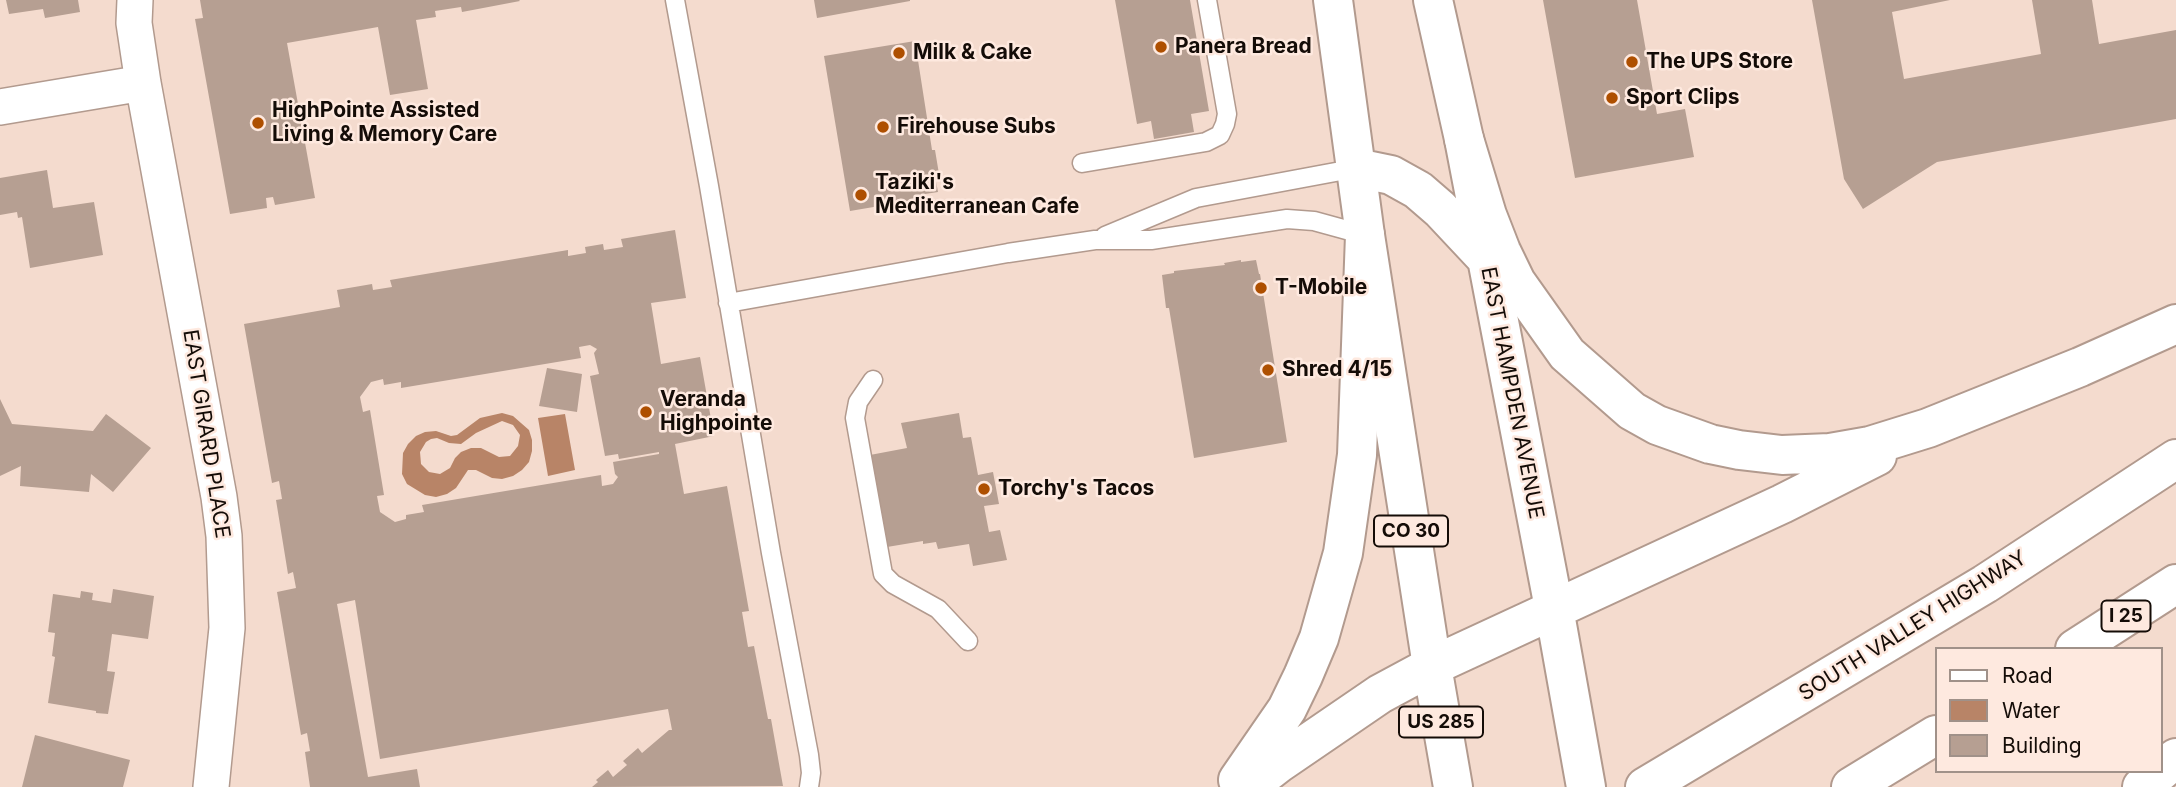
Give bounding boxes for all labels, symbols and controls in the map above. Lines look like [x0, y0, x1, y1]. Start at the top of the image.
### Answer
place label: Panera Bread [1175, 34, 1312, 60]
marker: Panera Bread [1153, 39, 1169, 55]
place label: Milk & Cake [913, 40, 1032, 66]
marker: Milk & Cake [891, 45, 907, 61]
place label: The UPS Store [1646, 49, 1793, 75]
marker: The UPS Store [1624, 54, 1640, 70]
place label: Sport Clips [1626, 85, 1739, 111]
marker: Sport Clips [1604, 90, 1620, 106]
place label: HighPointe Assisted Living & Memory Care [272, 98, 497, 148]
place label: Firehouse Subs [897, 114, 1056, 140]
marker: HighPointe Assisted Living & Memory Care [250, 115, 266, 131]
marker: Firehouse Subs [875, 119, 891, 135]
place label: Taziki's Mediterranean Cafe [875, 170, 1079, 220]
marker: Taziki's Mediterranean Cafe [853, 187, 869, 203]
street label: EAST HAMPDEN AVENUE [1475, 265, 1549, 521]
place label: T-Mobile [1275, 275, 1367, 301]
marker: T-Mobile [1253, 280, 1269, 296]
street label: EAST GIRARD PLACE [177, 328, 235, 540]
place label: Shred 4/15 [1282, 357, 1392, 383]
marker: Shred 4/15 [1260, 362, 1276, 378]
place label: Veranda Highpointe [660, 387, 773, 437]
marker: Veranda Highpointe [638, 404, 654, 420]
place label: Torchy's Tacos [998, 476, 1154, 502]
marker: Torchy's Tacos [976, 481, 992, 497]
road number: CO 30 [1374, 516, 1448, 546]
street label: SOUTH VALLEY HIGHWAY [1795, 545, 2031, 707]
road number: I 25 [2102, 600, 2150, 632]
legend [1934, 647, 2162, 773]
text: Road [2002, 663, 2053, 688]
text: Water [2002, 698, 2060, 723]
road number: US 285 [1399, 706, 1483, 737]
text: Building [2002, 733, 2082, 758]

